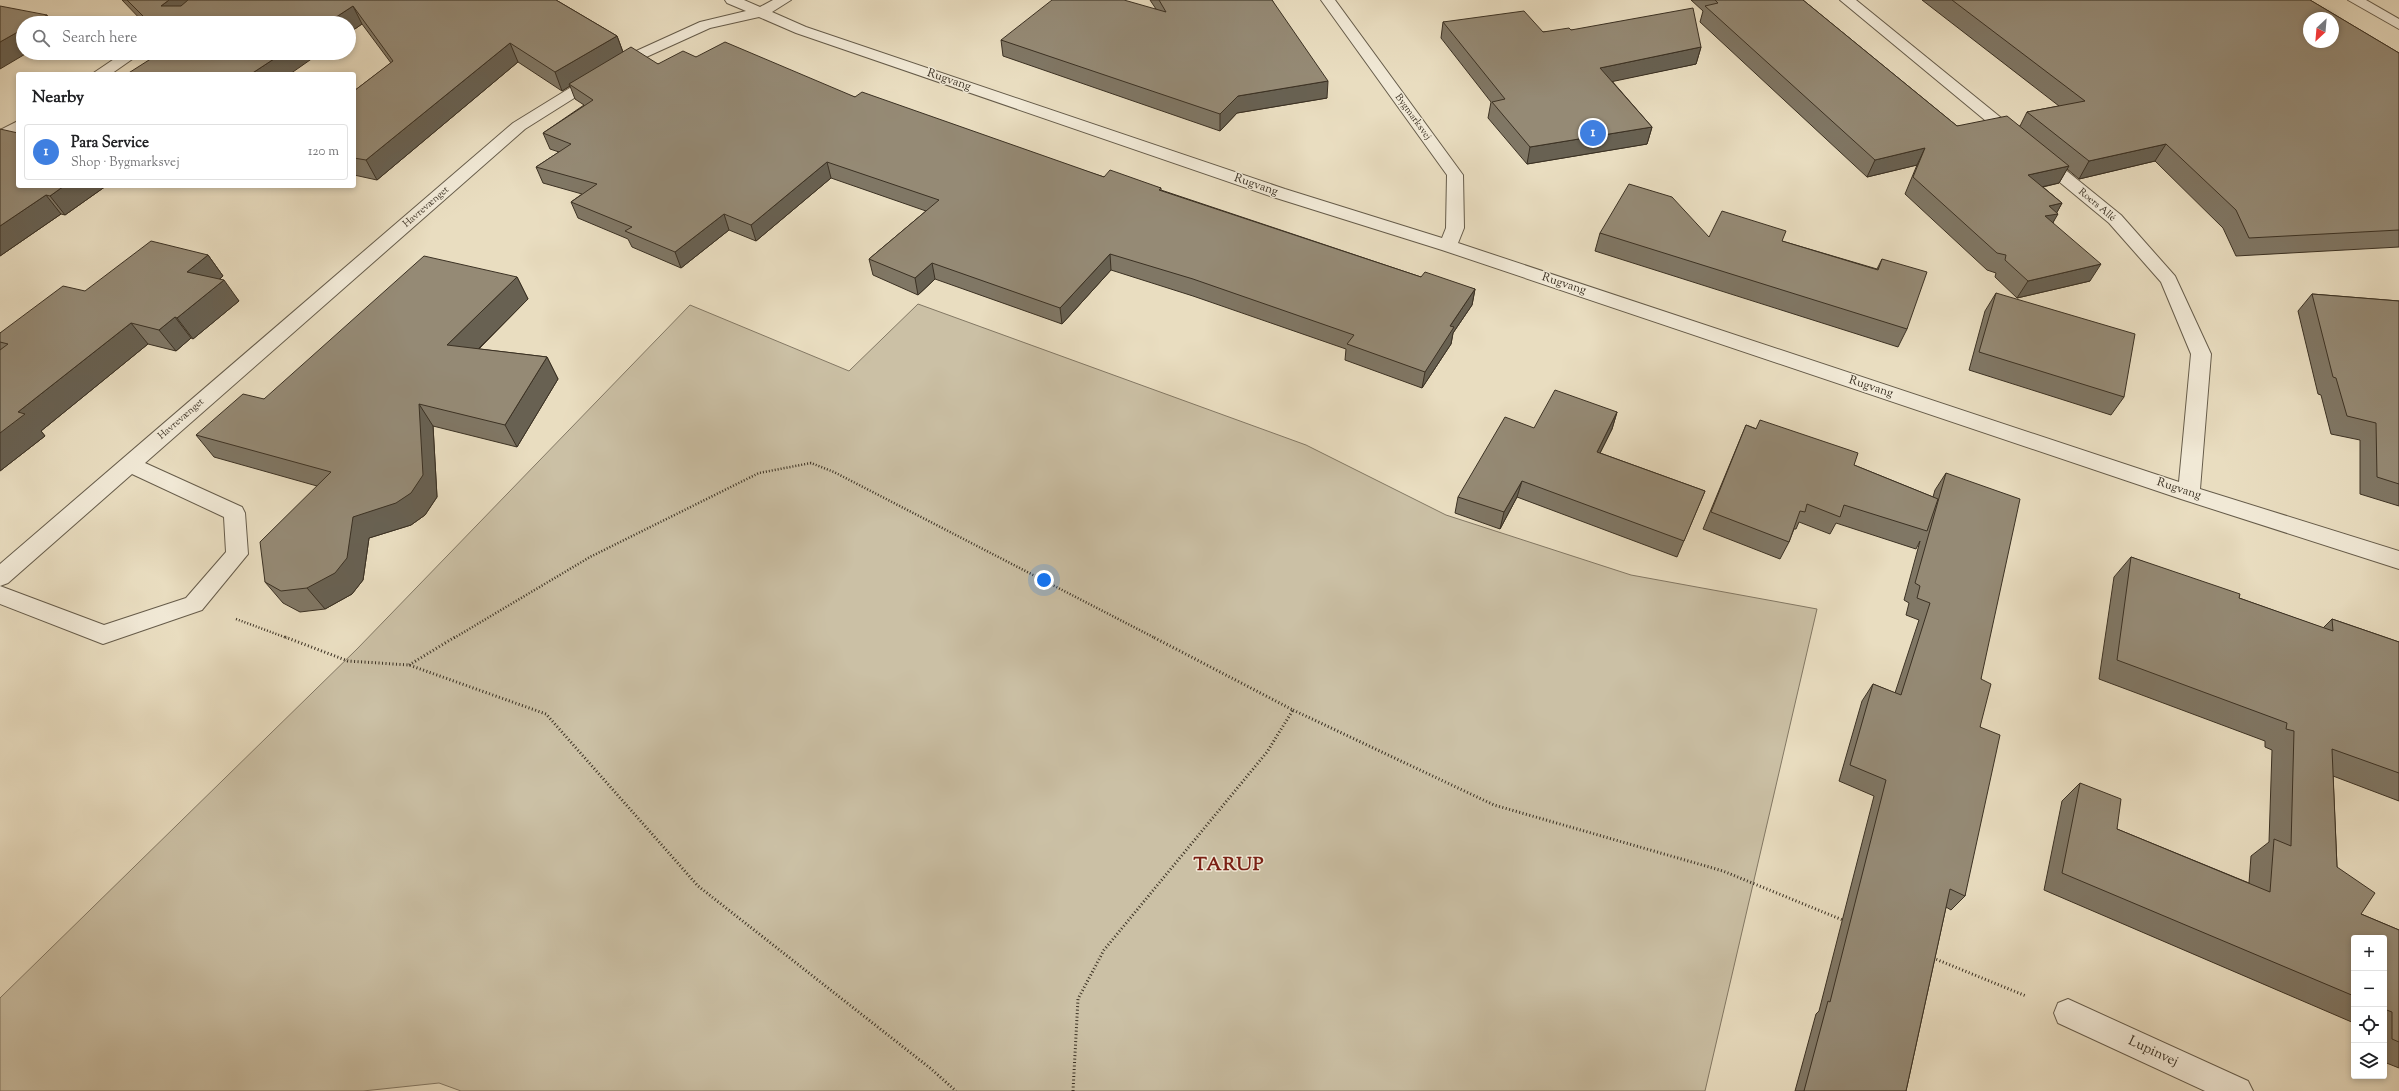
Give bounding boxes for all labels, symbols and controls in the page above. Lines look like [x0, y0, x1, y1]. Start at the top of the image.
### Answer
north arrow [2303, 12, 2339, 48]
search box [16, 16, 356, 60]
icon: search [30, 27, 52, 49]
text: Search here [62, 28, 137, 49]
street label: Rugvang [924, 64, 974, 96]
text: Nearby [32, 86, 84, 110]
street label: Bygmarksvej [1391, 91, 1435, 143]
pin: 1 [1580, 118, 1606, 148]
text: Para Service [71, 133, 149, 154]
text: 1 [44, 143, 48, 161]
text: 120 m [308, 143, 339, 161]
text: Shop · Bygmarksvej [71, 154, 180, 172]
street label: Rugvang [1231, 169, 1281, 201]
street label: Havrevænget [400, 182, 453, 231]
street label: Roers Allé [2075, 185, 2119, 225]
street label: Rugvang [1539, 268, 1589, 300]
street label: Rugvang [1846, 371, 1896, 403]
street label: Havrevænget [155, 394, 208, 443]
street label: Rugvang [2154, 473, 2204, 505]
your location [1034, 570, 1054, 590]
district label: TARUP [1194, 852, 1264, 879]
map controls [2351, 935, 2387, 1079]
button: + [2351, 935, 2387, 971]
button: − [2351, 971, 2387, 1007]
button: locate [2351, 1007, 2387, 1043]
street label: Lupinvej [2125, 1032, 2181, 1072]
button: layers [2351, 1043, 2387, 1079]

